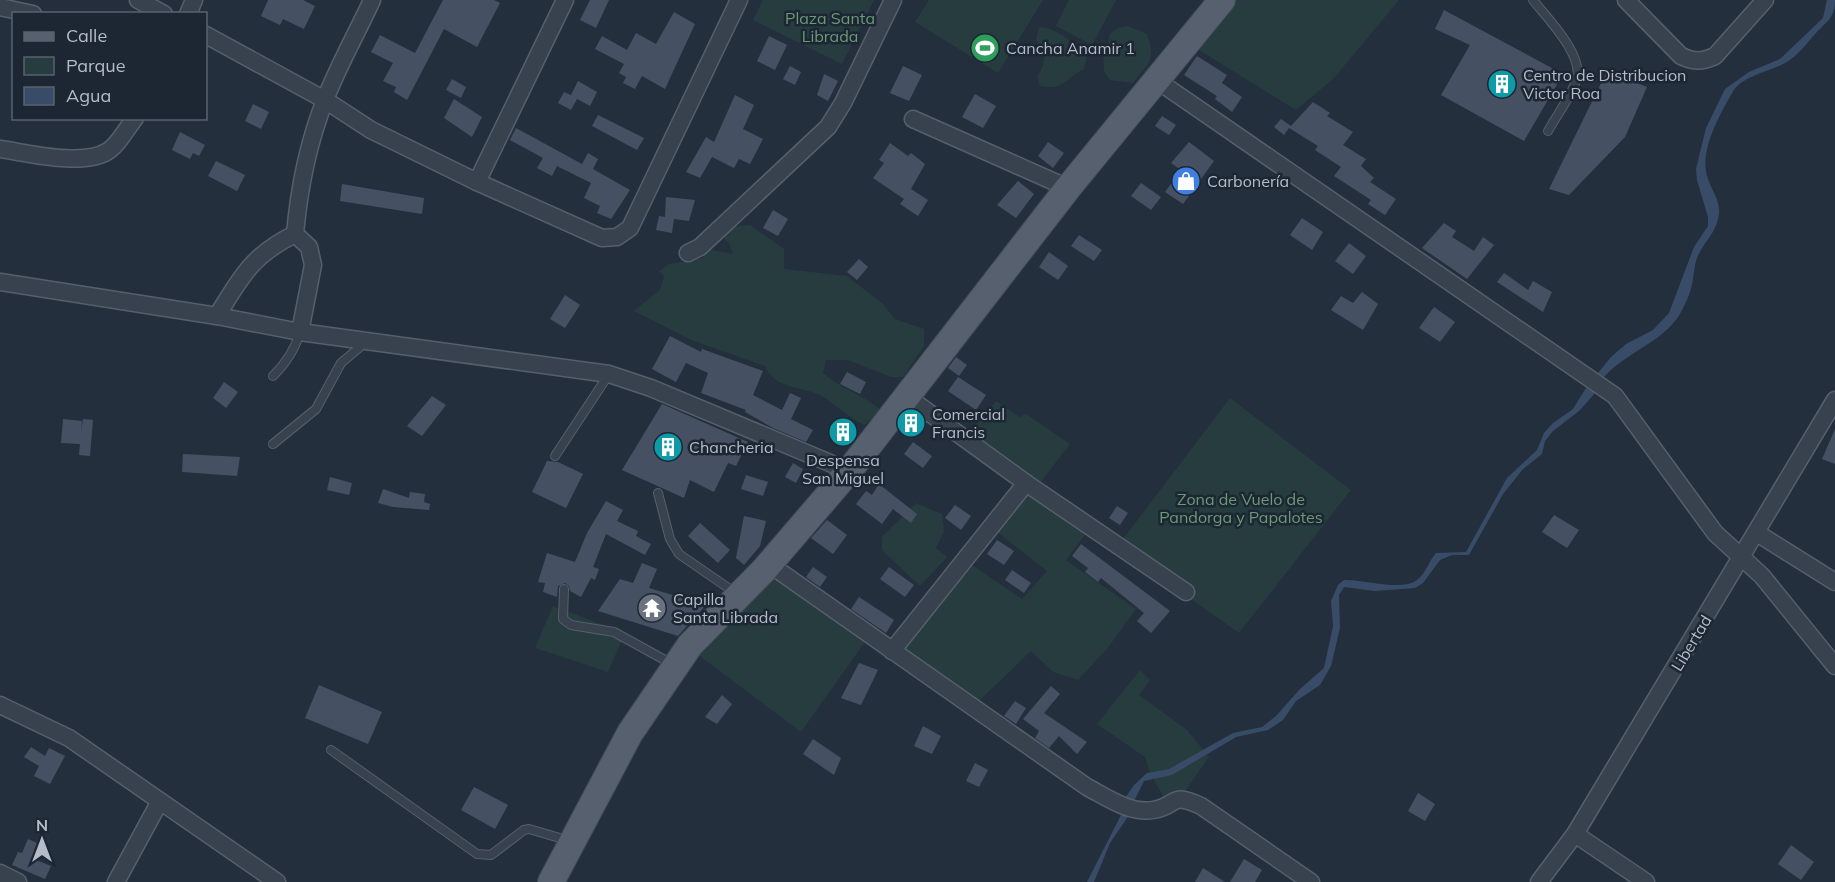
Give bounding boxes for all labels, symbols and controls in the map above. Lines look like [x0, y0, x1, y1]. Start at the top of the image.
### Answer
park label: Plaza Santa Librada [785, 8, 875, 46]
legend [12, 12, 207, 120]
text: Calle [66, 24, 107, 47]
sports icon: Cancha Anamir 1 [969, 32, 1001, 64]
place label: Cancha Anamir 1 [1006, 38, 1135, 58]
text: Parque [66, 54, 125, 77]
place label: Centro de Distribucion Victor Roa [1523, 65, 1686, 103]
building icon: Centro de Distribucion Victor Roa [1486, 68, 1518, 100]
text: Agua [66, 84, 111, 107]
shop icon: Carbonería [1170, 165, 1202, 197]
place label: Carbonería [1207, 171, 1289, 191]
place label: Comercial Francis [932, 404, 1005, 442]
building icon: Comercial Francis [895, 407, 927, 439]
building icon: Despensa San Miguel [827, 416, 859, 448]
building icon: Chancheria [652, 431, 684, 463]
place label: Chancheria [689, 437, 774, 457]
place label: Despensa San Miguel [802, 450, 884, 488]
park label: Zona de Vuelo de Pandorga y Papalotes [1159, 489, 1323, 527]
place label: Capilla Santa Librada [673, 589, 778, 627]
temple icon: Capilla Santa Librada [636, 592, 668, 624]
street label: Libertad [1666, 611, 1716, 675]
north arrow [12, 810, 72, 870]
text: N [36, 815, 48, 835]

